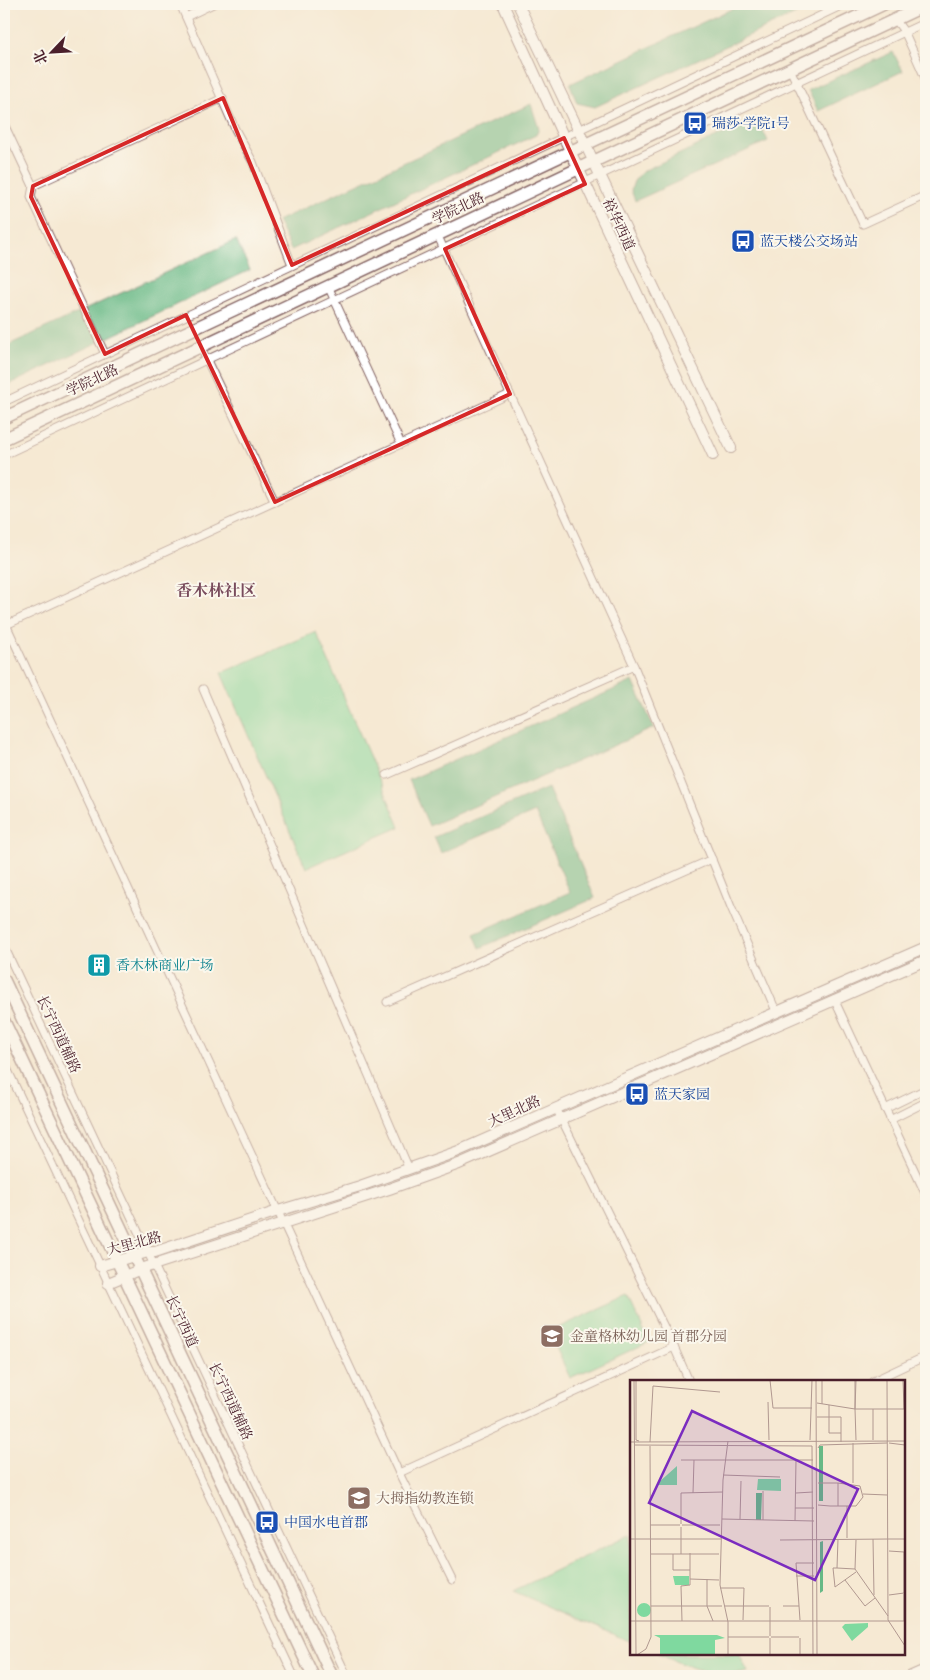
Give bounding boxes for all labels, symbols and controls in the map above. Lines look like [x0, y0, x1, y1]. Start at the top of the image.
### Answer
north arrow [28, 28, 78, 78]
text: 北 [30, 47, 51, 67]
bus stop icon: 瑞莎·学院1号 [682, 110, 708, 136]
place label: 瑞莎·学院1号 [712, 115, 790, 132]
street label: 学院北路 [429, 189, 487, 228]
street label: 裕华西道 [599, 195, 638, 253]
bus stop icon: 蓝天楼公交场站 [730, 228, 756, 254]
place label: 蓝天楼公交场站 [760, 233, 858, 250]
street label: 学院北路 [63, 361, 121, 400]
district label: 香木林社区 [176, 581, 256, 600]
building icon: 香木林商业广场 [86, 952, 112, 978]
place label: 香木林商业广场 [116, 957, 214, 974]
street label: 长宁西道辅路 [33, 993, 84, 1076]
bus stop icon: 蓝天家园 [624, 1081, 650, 1107]
place label: 蓝天家园 [654, 1086, 710, 1103]
street label: 大里北路 [485, 1092, 543, 1131]
street label: 大里北路 [105, 1228, 163, 1259]
street label: 长宁西道 [162, 1292, 201, 1350]
school or university icon: 金童格林幼儿园 首郡分园 [539, 1323, 565, 1349]
place label: 金童格林幼儿园 首郡分园 [570, 1328, 727, 1345]
street label: 长宁西道辅路 [205, 1360, 256, 1443]
inset map [630, 1380, 905, 1655]
school or university icon: 大拇指幼教连锁 [346, 1485, 372, 1511]
place label: 大拇指幼教连锁 [376, 1490, 474, 1507]
bus stop icon: 中国水电首郡 [254, 1509, 280, 1535]
place label: 中国水电首郡 [284, 1514, 368, 1531]

